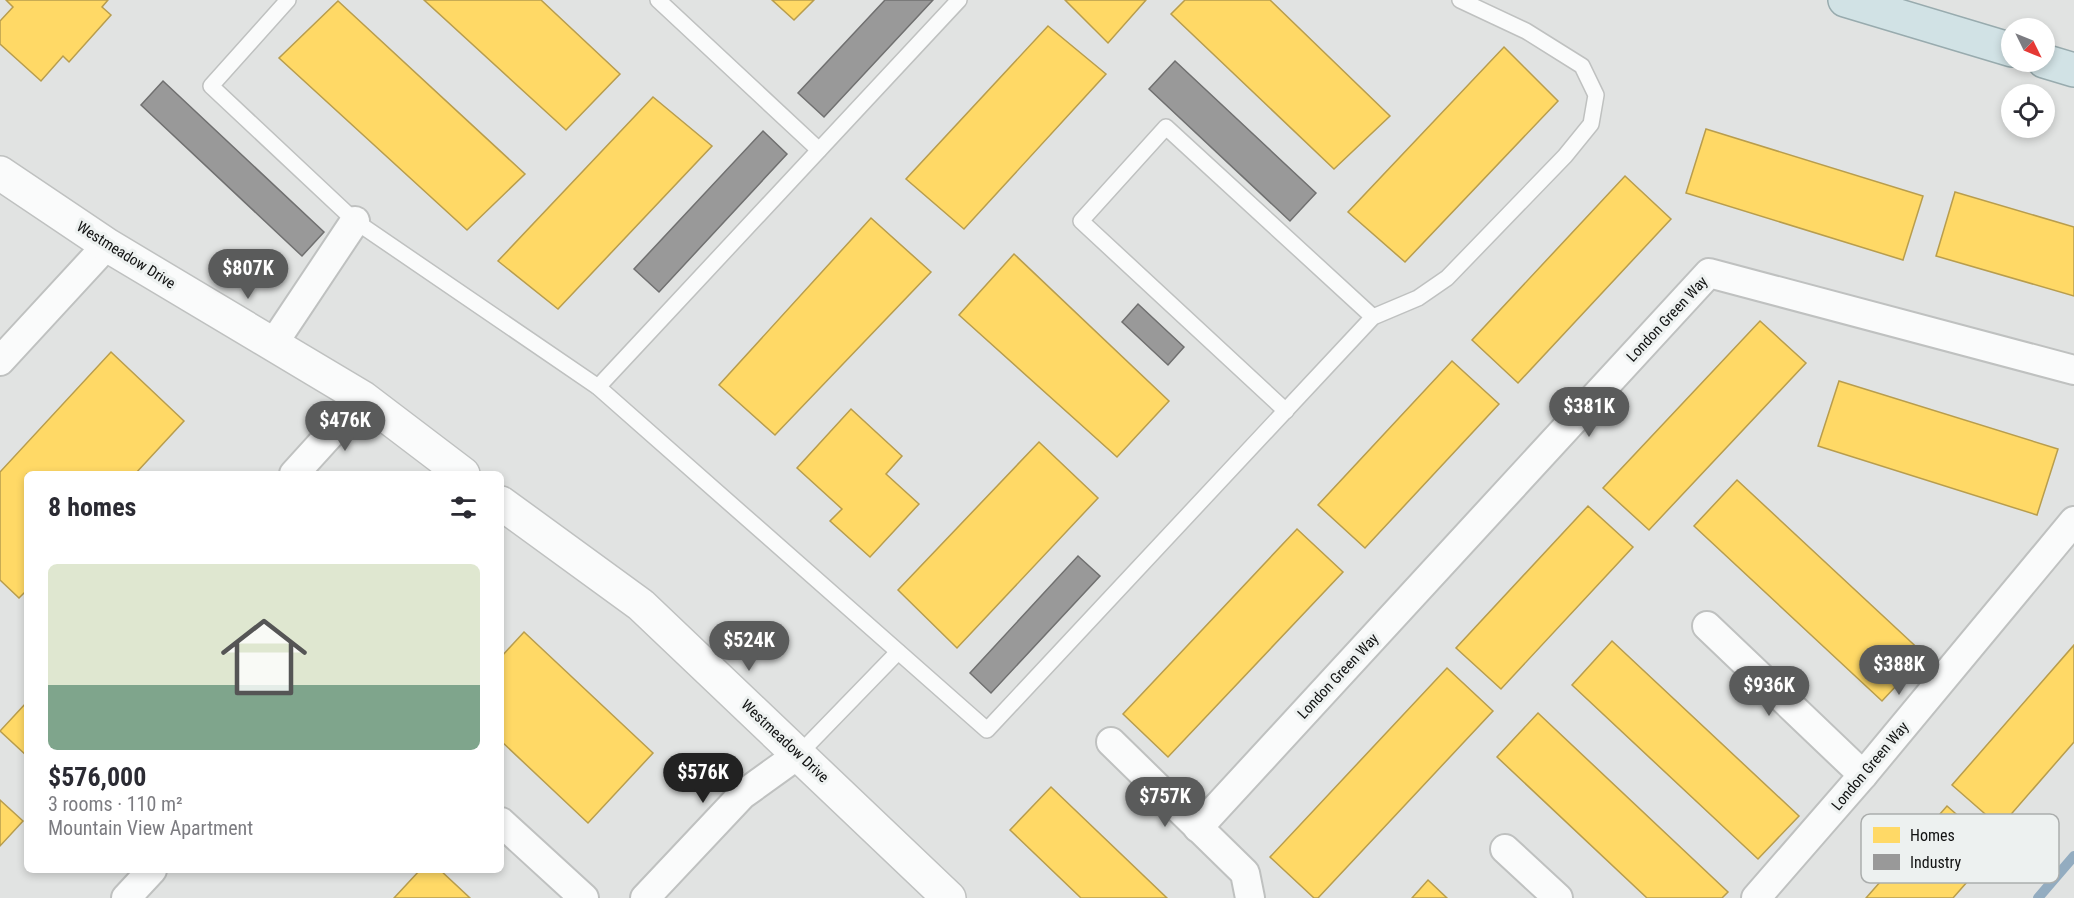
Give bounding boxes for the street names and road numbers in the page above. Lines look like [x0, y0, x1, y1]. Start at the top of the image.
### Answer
street label: Westmeadow Drive [73, 217, 179, 293]
street label: London Green Way [1623, 273, 1711, 365]
street label: London Green Way [1294, 630, 1382, 722]
street label: Westmeadow Drive [738, 696, 832, 786]
street label: London Green Way [1828, 718, 1912, 814]

